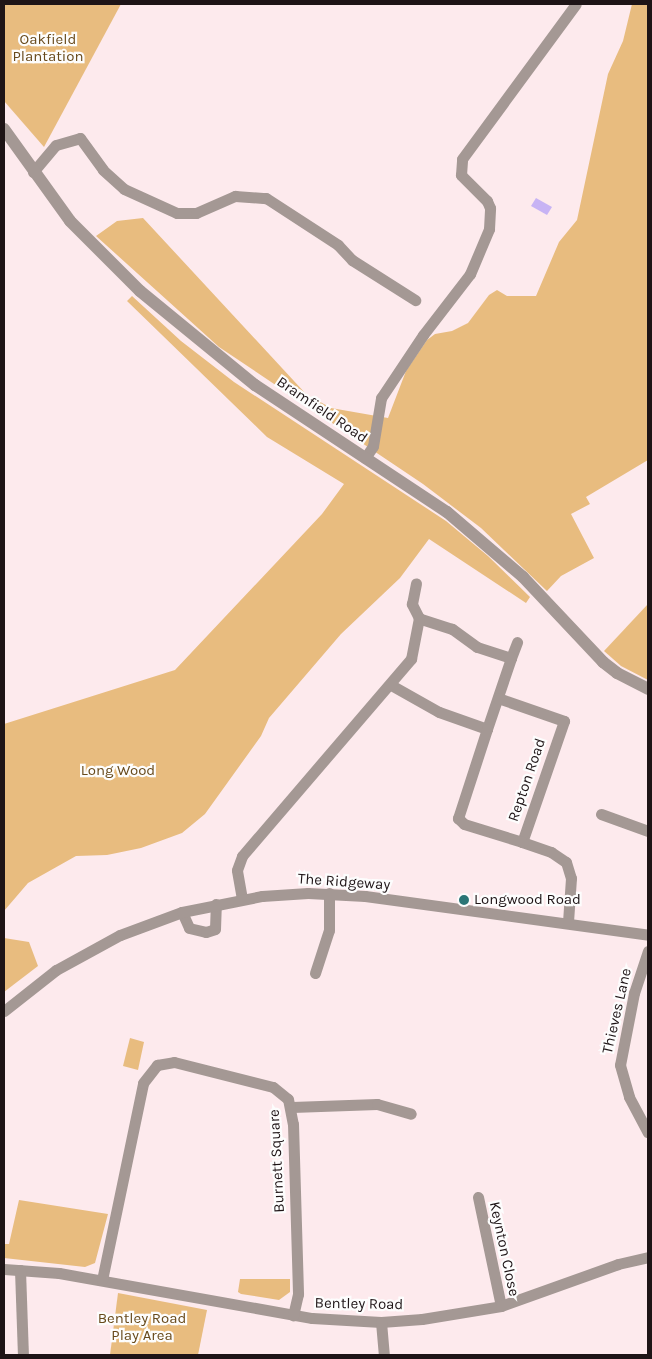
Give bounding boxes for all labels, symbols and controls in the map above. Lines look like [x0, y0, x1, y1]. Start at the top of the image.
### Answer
park label: Oakfield Plantation [12, 30, 84, 65]
street label: Bramfield Road [273, 373, 371, 447]
street label: Repton Road [504, 736, 550, 824]
park label: Long Wood [81, 762, 155, 780]
street label: The Ridgeway [297, 870, 391, 894]
place label: Longwood Road [474, 891, 581, 909]
marker: Longwood Road [458, 894, 470, 906]
street label: Thieves Lane [598, 966, 636, 1056]
street label: Burnett Square [265, 1109, 289, 1213]
street label: Keynton Close [485, 1200, 523, 1298]
street label: Bentley Road [315, 1294, 403, 1314]
park label: Bentley Road Play Area [98, 1309, 186, 1344]

